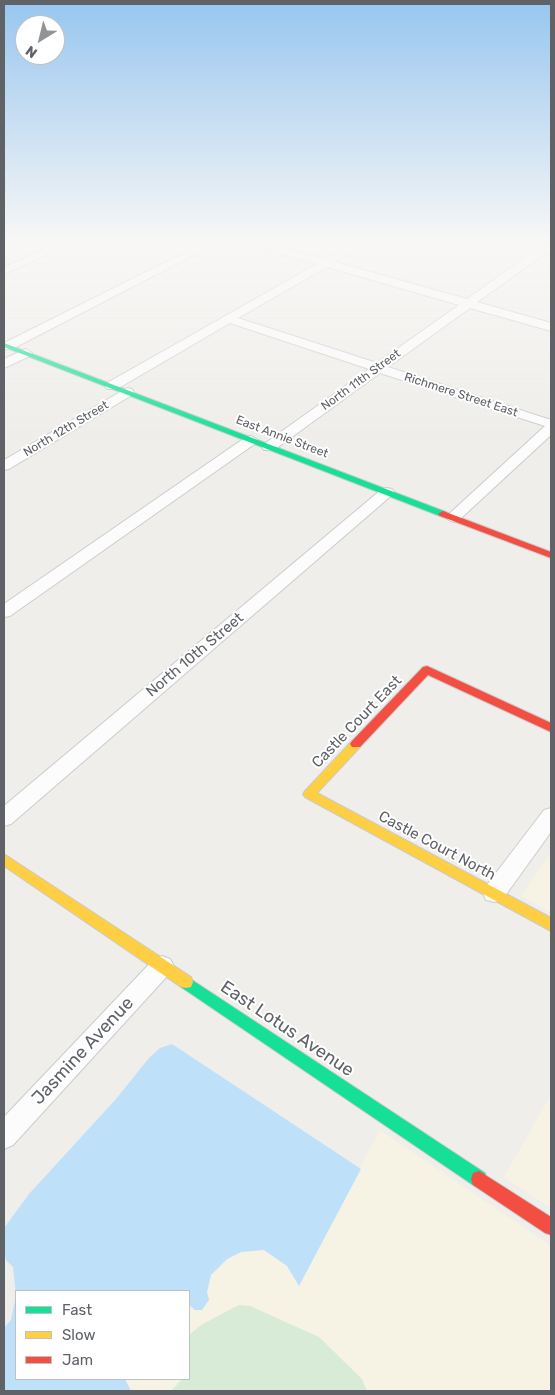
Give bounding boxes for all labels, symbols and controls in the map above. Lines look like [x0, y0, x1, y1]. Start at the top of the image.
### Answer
north arrow [15, 15, 65, 65]
text: N [22, 42, 41, 62]
street label: North 11th Street [318, 346, 404, 414]
street label: Richmere Street East [402, 370, 520, 420]
street label: North 12th Street [21, 398, 111, 460]
street label: East Annie Street [234, 413, 330, 461]
street label: North 10th Street [143, 609, 247, 701]
street label: Castle Court East [308, 672, 406, 772]
street label: Castle Court North [375, 808, 499, 884]
street label: East Lotus Avenue [216, 976, 358, 1082]
street label: Jasmine Avenue [28, 993, 138, 1109]
legend [15, 1290, 190, 1380]
text: Fast [62, 1301, 92, 1319]
text: Slow [62, 1326, 95, 1344]
text: Jam [62, 1351, 93, 1369]

